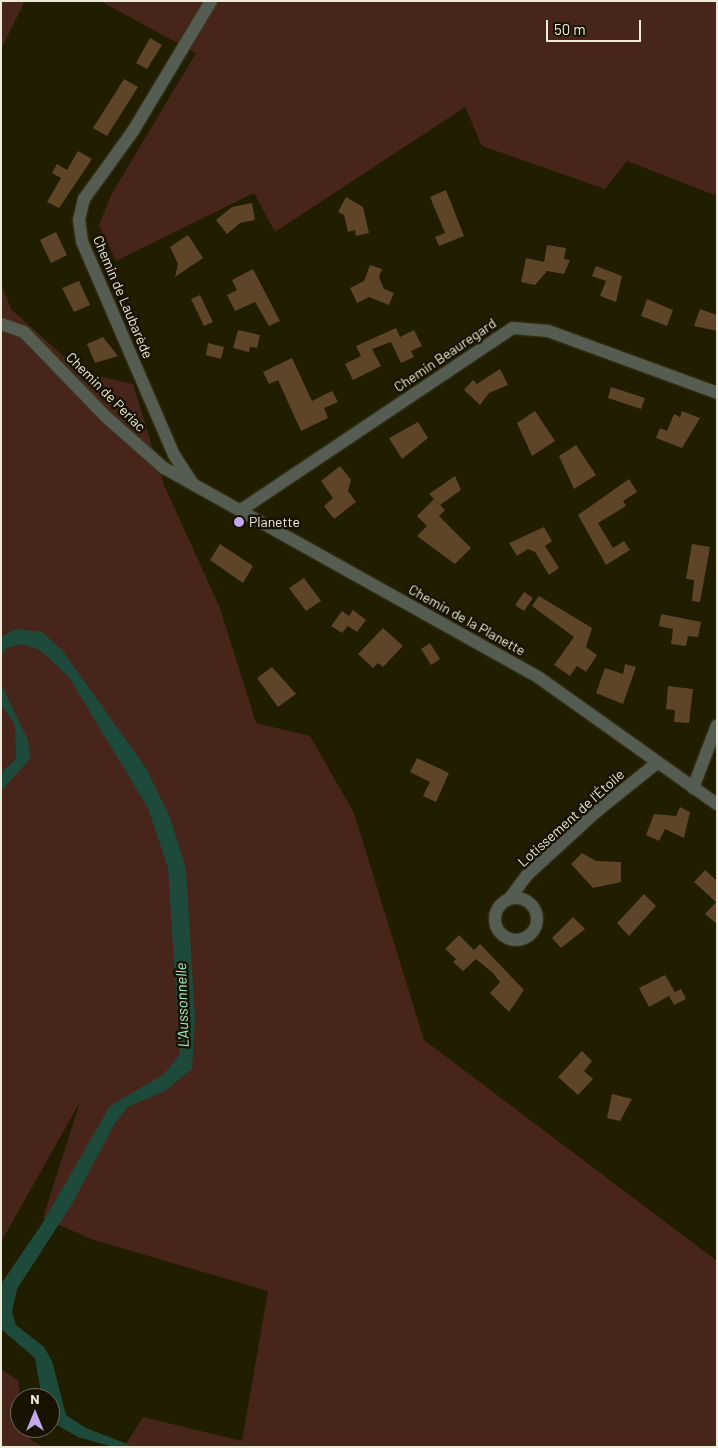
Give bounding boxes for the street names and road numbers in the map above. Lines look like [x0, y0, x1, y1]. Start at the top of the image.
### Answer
street label: Chemin de Laubarède [90, 233, 156, 361]
street label: Chemin Beauregard [391, 315, 499, 395]
street label: Chemin de Periac [63, 349, 149, 435]
street label: Chemin de la Planette [406, 581, 528, 659]
street label: Lotissement de l'Étoile [514, 766, 628, 870]

